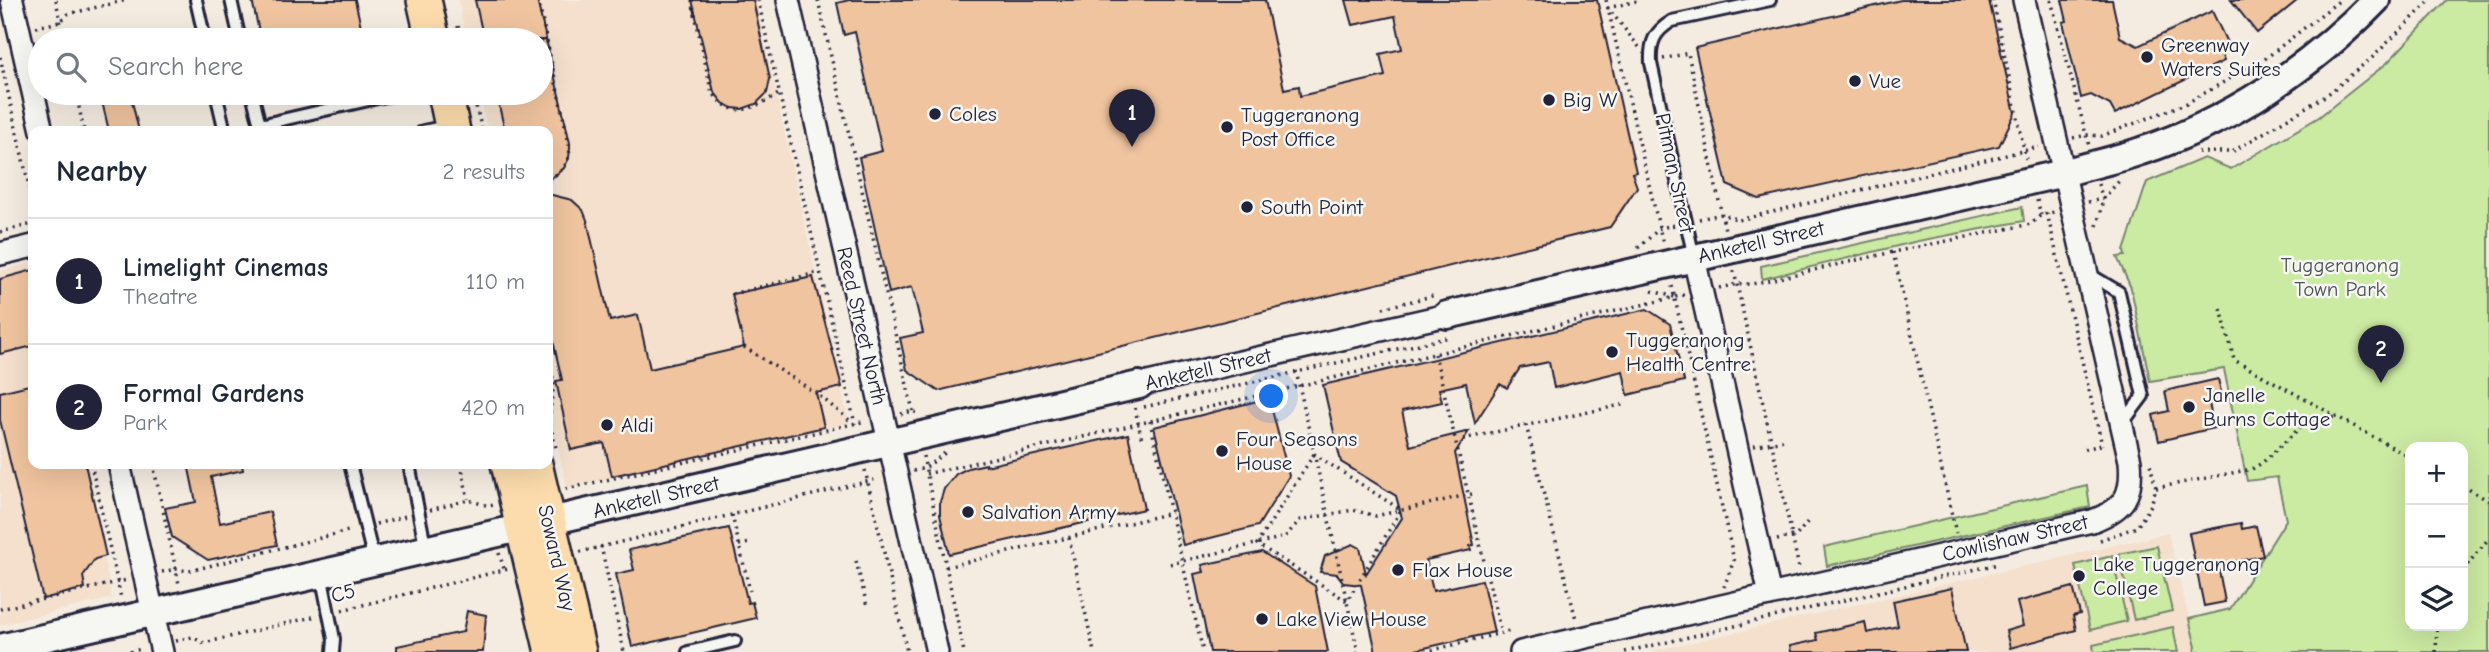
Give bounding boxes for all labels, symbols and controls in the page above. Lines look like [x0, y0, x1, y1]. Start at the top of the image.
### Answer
search box [28, 28, 553, 105]
place label: Greenway Waters Suites [2161, 33, 2280, 81]
icon: search [52, 48, 90, 86]
marker: Greenway Waters Suites [2139, 49, 2155, 65]
text: Search here [108, 52, 243, 82]
place label: Vue [1869, 69, 1901, 93]
marker: Vue [1847, 73, 1863, 89]
place label: Big W [1563, 88, 1618, 112]
pin: 1 [1109, 89, 1155, 147]
marker: Big W [1541, 92, 1557, 108]
place label: Coles [949, 102, 997, 126]
place label: Tuggeranong Post Office [1241, 103, 1360, 151]
marker: Coles [927, 106, 943, 122]
street label: Pitman Street [1651, 111, 1700, 236]
marker: Tuggeranong Post Office [1219, 119, 1235, 135]
text: Nearby [56, 154, 147, 189]
text: 2 results [443, 158, 525, 185]
place label: South Point [1261, 195, 1364, 219]
marker: South Point [1239, 199, 1255, 215]
street label: Anketell Street [1696, 216, 1827, 268]
street label: Reed Street North [832, 245, 892, 407]
text: Limelight Cinemas [123, 253, 328, 283]
park label: Tuggeranong Town Park [2281, 253, 2399, 301]
text: 1 [74, 268, 84, 295]
text: 110 m [466, 268, 525, 295]
text: Theatre [123, 283, 198, 310]
pin: 2 [2358, 325, 2404, 383]
place label: Tuggeranong Health Centre [1626, 328, 1751, 376]
street label: Anketell Street [1143, 343, 1274, 395]
marker: Tuggeranong Health Centre [1604, 344, 1620, 360]
text: Formal Gardens [123, 379, 304, 409]
your location [1254, 379, 1288, 413]
place label: Janelle Burns Cottage [2203, 383, 2330, 431]
text: 2 [73, 394, 85, 421]
text: 420 m [461, 394, 525, 421]
marker: Janelle Burns Cottage [2181, 399, 2197, 415]
text: Park [123, 409, 167, 436]
place label: Aldi [621, 413, 654, 437]
marker: Aldi [599, 417, 615, 433]
place label: Four Seasons House [1236, 427, 1357, 475]
map controls [2405, 442, 2468, 631]
button: + [2405, 442, 2468, 505]
marker: Four Seasons House [1214, 443, 1230, 459]
street label: Anketell Street [591, 471, 722, 523]
place label: Salvation Army [982, 500, 1117, 524]
street label: Soward Way [533, 502, 581, 614]
marker: Salvation Army [960, 504, 976, 520]
button: − [2405, 505, 2468, 568]
street label: Cowlishaw Street [1940, 509, 2091, 566]
place label: Lake Tuggeranong College [2093, 552, 2260, 600]
place label: Flax House [1412, 558, 1513, 582]
marker: Flax House [1390, 562, 1406, 578]
marker: Lake Tuggeranong College [2071, 568, 2087, 584]
button: layers [2405, 568, 2468, 631]
street label: C5 [328, 578, 358, 608]
place label: Lake View House [1276, 607, 1427, 631]
marker: Lake View House [1254, 611, 1270, 627]

